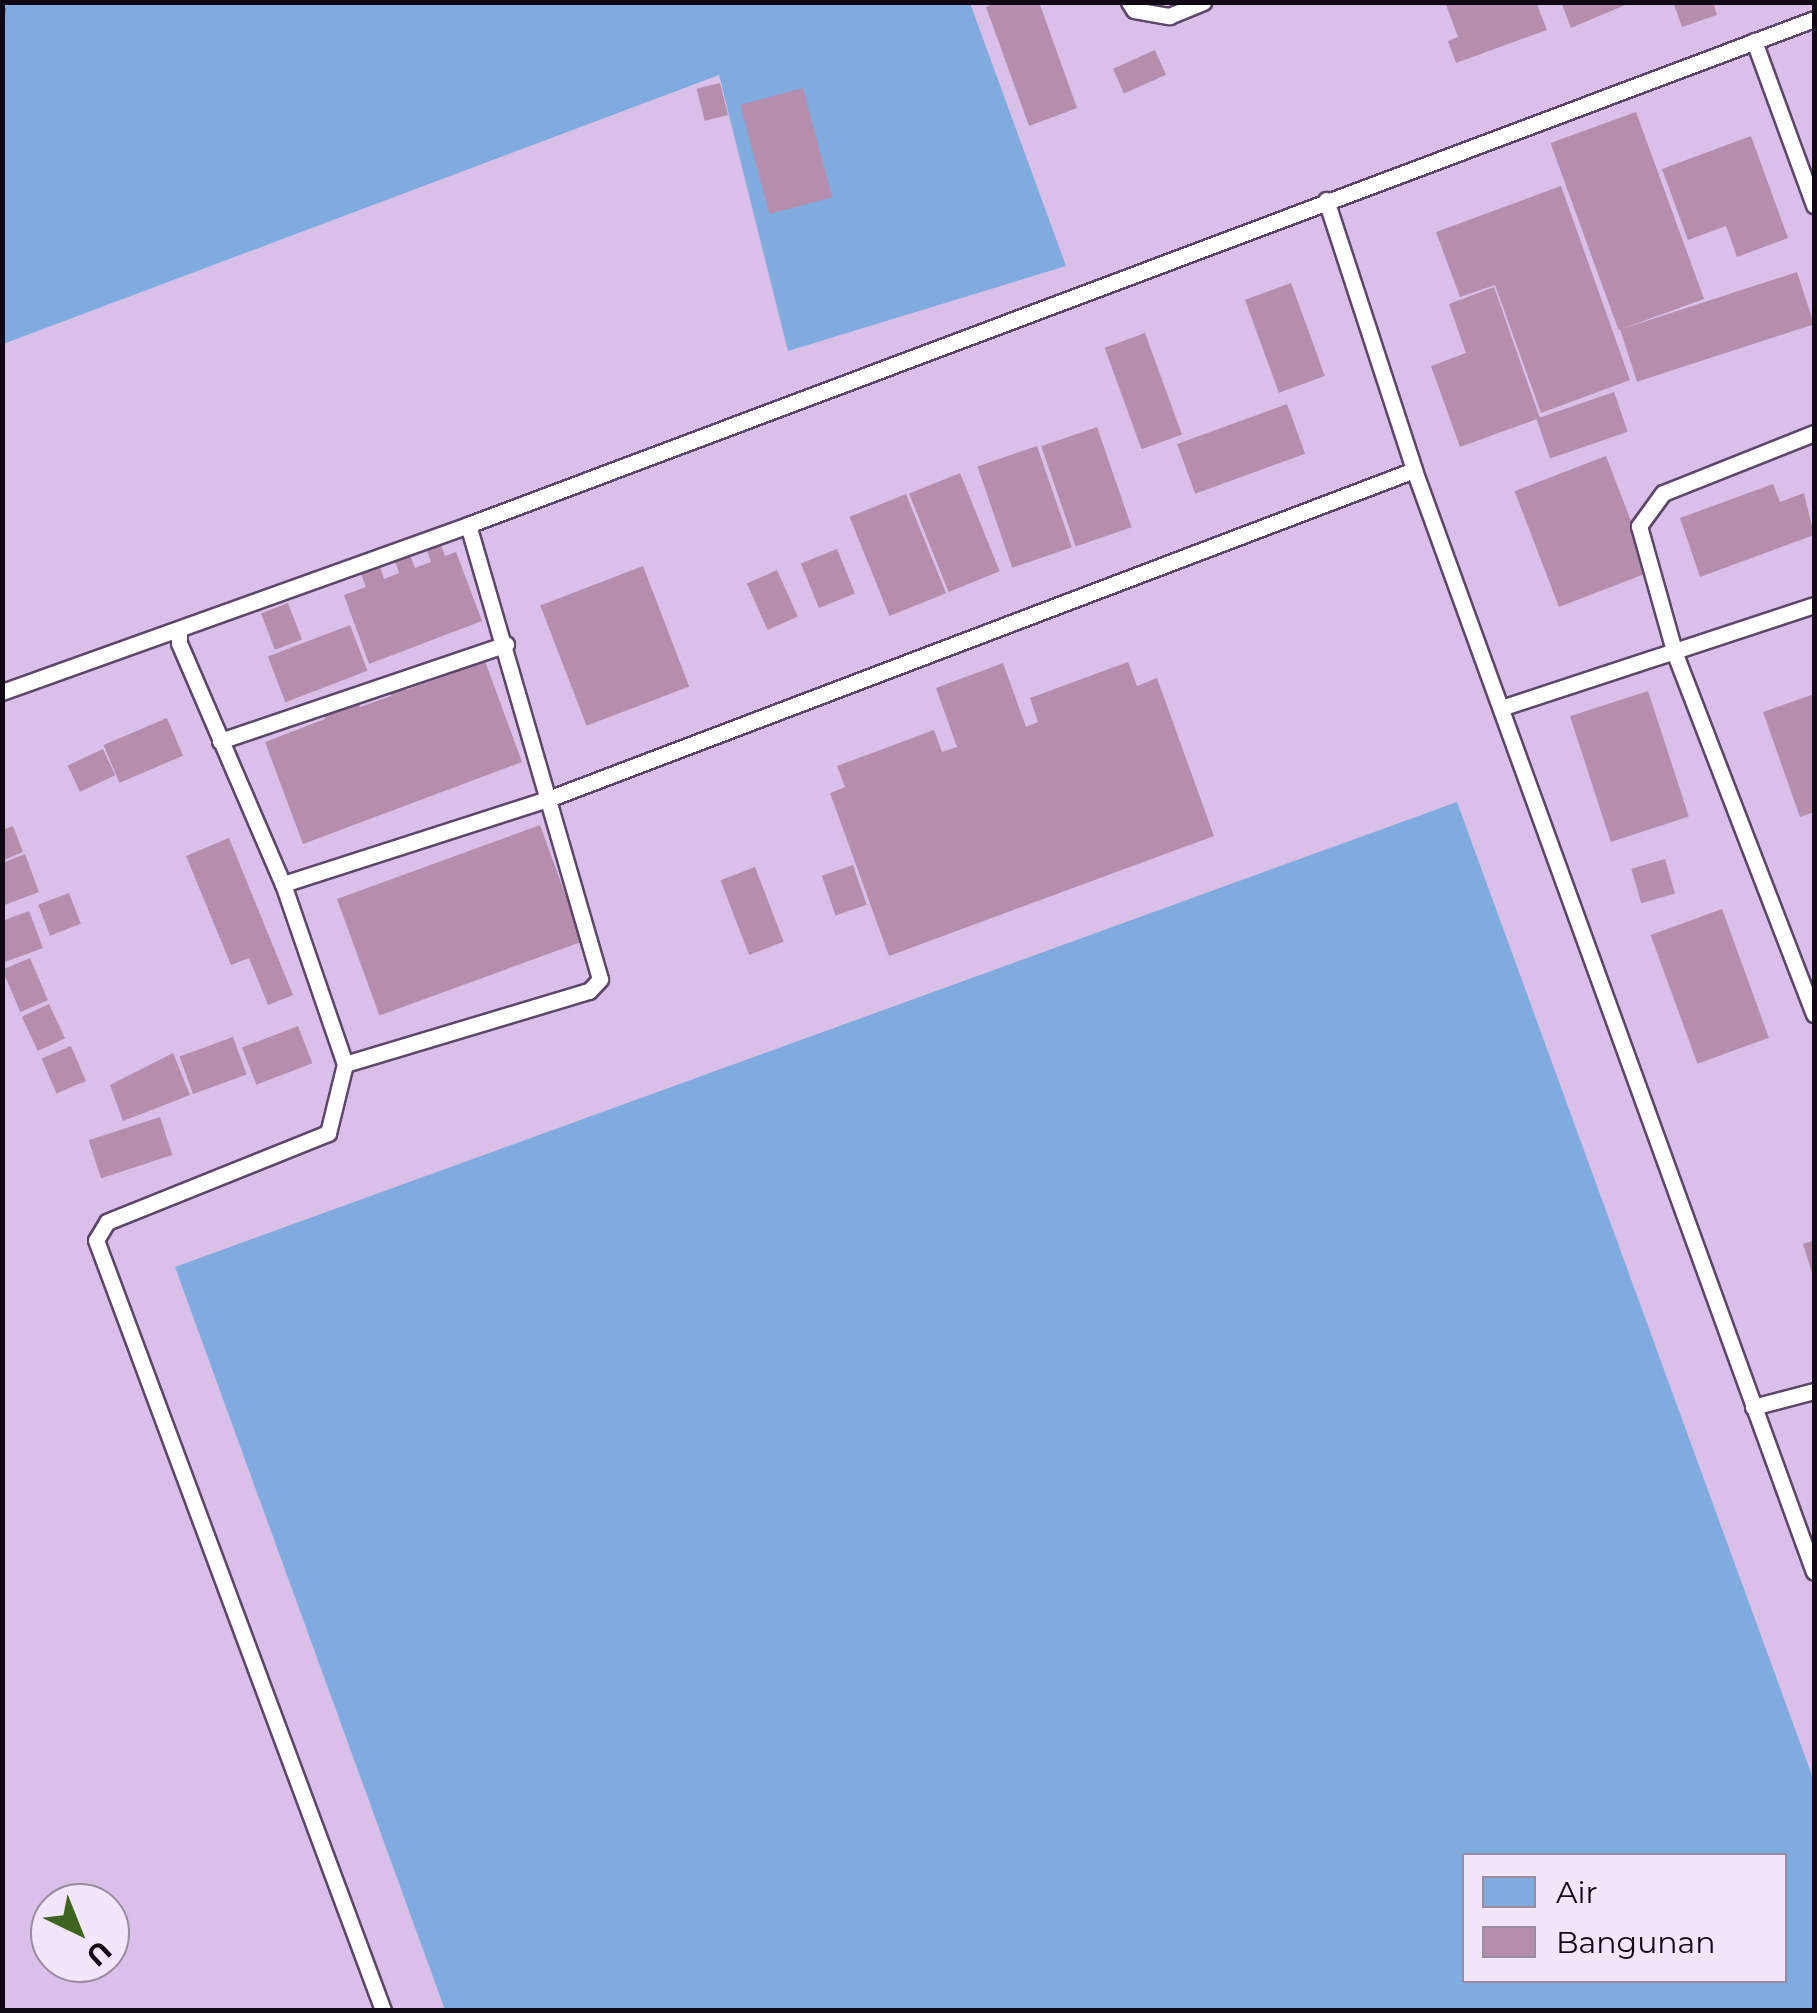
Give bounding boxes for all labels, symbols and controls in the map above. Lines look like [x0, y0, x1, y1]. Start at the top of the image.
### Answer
legend [1462, 1853, 1787, 1983]
text: Air [1556, 1874, 1598, 1911]
north arrow [30, 1883, 130, 1983]
text: Bangunan [1556, 1924, 1716, 1961]
text: U [79, 1934, 119, 1973]

